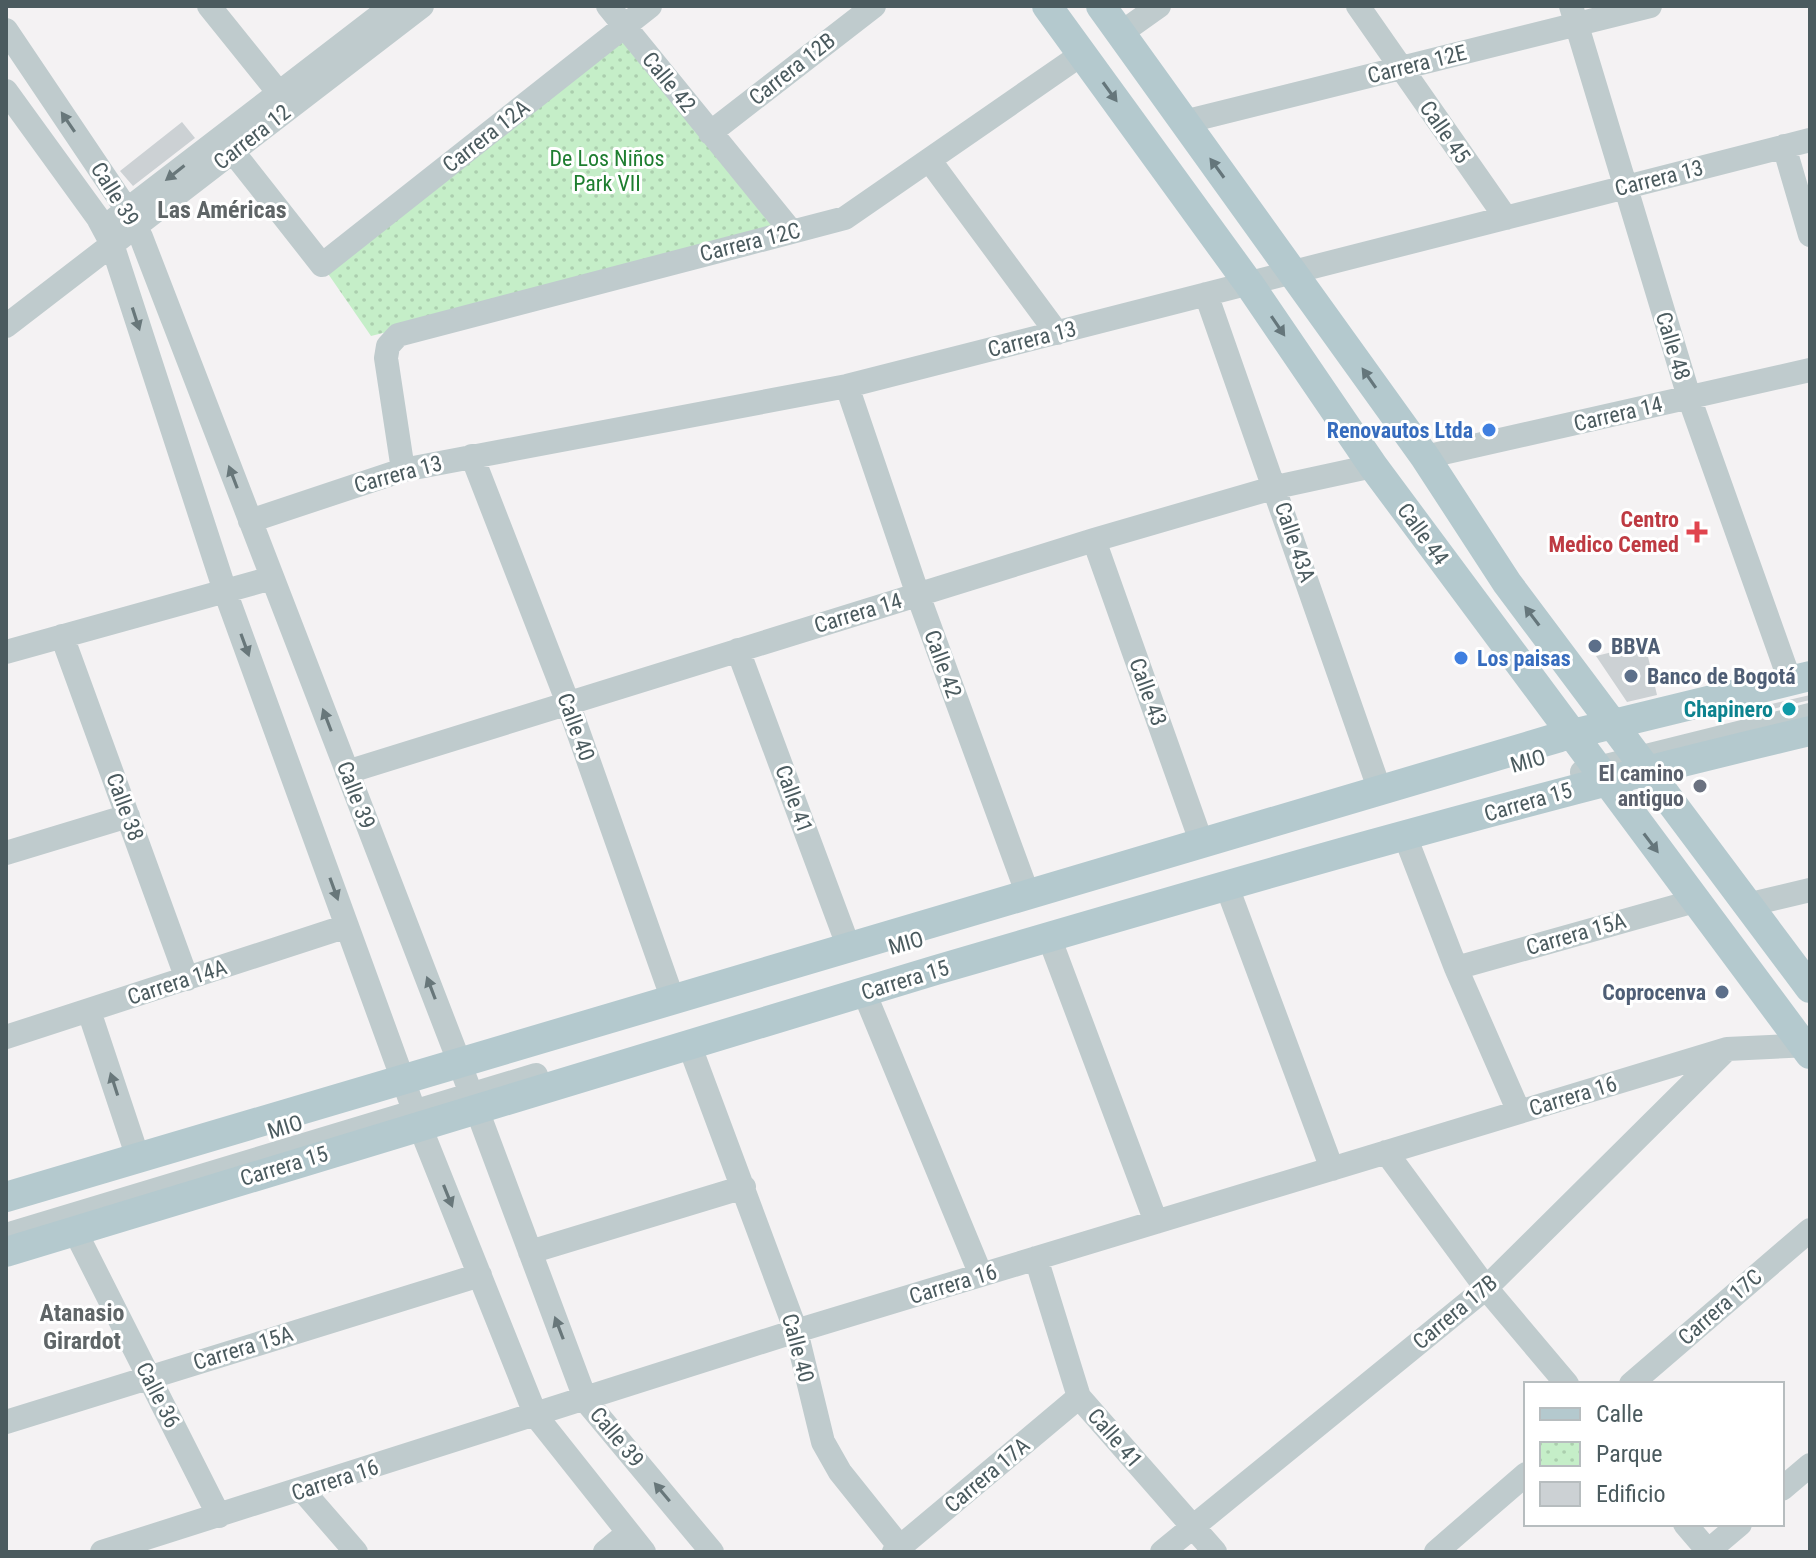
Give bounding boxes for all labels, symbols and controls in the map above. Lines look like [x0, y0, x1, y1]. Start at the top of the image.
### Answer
street label: Carrera 12B [744, 28, 840, 110]
street label: Carrera 12E [1365, 40, 1469, 88]
street label: Calle 42 [637, 47, 701, 117]
one-way arrow [1101, 81, 1117, 102]
street label: Carrera 12A [438, 94, 534, 177]
street label: Calle 45 [1415, 96, 1475, 168]
street label: Carrera 12 [209, 99, 295, 175]
one-way arrow [61, 111, 76, 133]
park label: De Los Niños Park VII [550, 146, 664, 196]
street label: Carrera 13 [1612, 155, 1706, 201]
one-way arrow [1210, 157, 1225, 178]
street label: Calle 39 [86, 158, 144, 230]
one-way arrow [165, 165, 185, 181]
district label: Las Américas [157, 196, 287, 224]
street label: Carrera 12C [697, 217, 803, 267]
one-way arrow [130, 307, 142, 331]
street label: Calle 48 [1651, 309, 1695, 383]
one-way arrow [1270, 315, 1285, 336]
street label: Carrera 13 [985, 316, 1079, 362]
one-way arrow [1362, 368, 1378, 389]
street label: Carrera 14 [1571, 392, 1665, 436]
place label: Renovautos Ltda [1327, 418, 1473, 443]
marker: Renovautos Ltda [1480, 421, 1498, 439]
street label: Carrera 13 [351, 450, 445, 498]
one-way arrow [226, 465, 239, 489]
street label: Calle 44 [1392, 498, 1454, 570]
street label: Calle 43A [1270, 499, 1320, 586]
place label: Centro Medico Cemed [1548, 507, 1679, 557]
marker: Centro Medico Cemed [1686, 521, 1708, 543]
street label: Carrera 14 [811, 588, 905, 638]
one-way arrow [1525, 606, 1541, 626]
street label: Calle 42 [919, 627, 967, 701]
one-way arrow [239, 633, 251, 657]
place label: BBVA [1611, 634, 1660, 659]
marker: BBVA [1586, 637, 1604, 655]
place label: Los paisas [1477, 646, 1571, 671]
marker: Los paisas [1452, 649, 1470, 667]
street label: Calle 43 [1124, 655, 1172, 729]
place label: Banco de Bogotá [1647, 664, 1796, 689]
marker: Banco de Bogotá [1622, 667, 1640, 685]
street label: Calle 40 [552, 690, 600, 764]
place label: Chapinero [1684, 697, 1773, 722]
marker: Chapinero [1780, 700, 1798, 718]
one-way arrow [320, 708, 333, 732]
street label: MIO [1508, 744, 1548, 778]
street label: Calle 39 [332, 758, 380, 832]
place label: El camino antiguo [1598, 761, 1684, 811]
street label: Calle 41 [770, 762, 818, 836]
street label: Calle 38 [101, 770, 149, 844]
marker: El camino antiguo [1691, 777, 1709, 795]
street label: Carrera 15 [1481, 778, 1575, 826]
one-way arrow [1643, 833, 1659, 853]
one-way arrow [328, 877, 341, 901]
street label: Carrera 15A [1523, 908, 1629, 960]
street label: MIO [886, 926, 926, 960]
street label: Carrera 14A [124, 954, 230, 1010]
street label: Carrera 15 [858, 955, 952, 1005]
one-way arrow [424, 976, 437, 1000]
place label: Coprocenva [1602, 980, 1706, 1005]
marker: Coprocenva [1713, 983, 1731, 1001]
street label: Carrera 16 [1526, 1071, 1620, 1121]
one-way arrow [107, 1072, 119, 1096]
street label: MIO [264, 1110, 306, 1144]
street label: Carrera 15 [237, 1141, 331, 1191]
one-way arrow [442, 1184, 455, 1208]
street label: Carrera 16 [906, 1259, 1000, 1309]
street label: Carrera 17C [1673, 1264, 1767, 1350]
street label: Carrera 17B [1408, 1270, 1502, 1354]
district label: Atanasio Girardot [40, 1299, 124, 1355]
street label: Calle 40 [777, 1311, 819, 1385]
one-way arrow [552, 1316, 564, 1340]
street label: Carrera 15A [190, 1321, 296, 1375]
street label: Calle 36 [131, 1358, 185, 1432]
legend [1524, 1382, 1784, 1526]
text: Calle [1596, 1400, 1643, 1428]
street label: Calle 39 [585, 1402, 649, 1472]
street label: Calle 41 [1083, 1403, 1147, 1473]
street label: Carrera 17A [940, 1432, 1035, 1518]
text: Parque [1596, 1440, 1663, 1468]
street label: Carrera 16 [288, 1454, 382, 1506]
text: Edificio [1596, 1480, 1666, 1508]
one-way arrow [654, 1482, 671, 1502]

